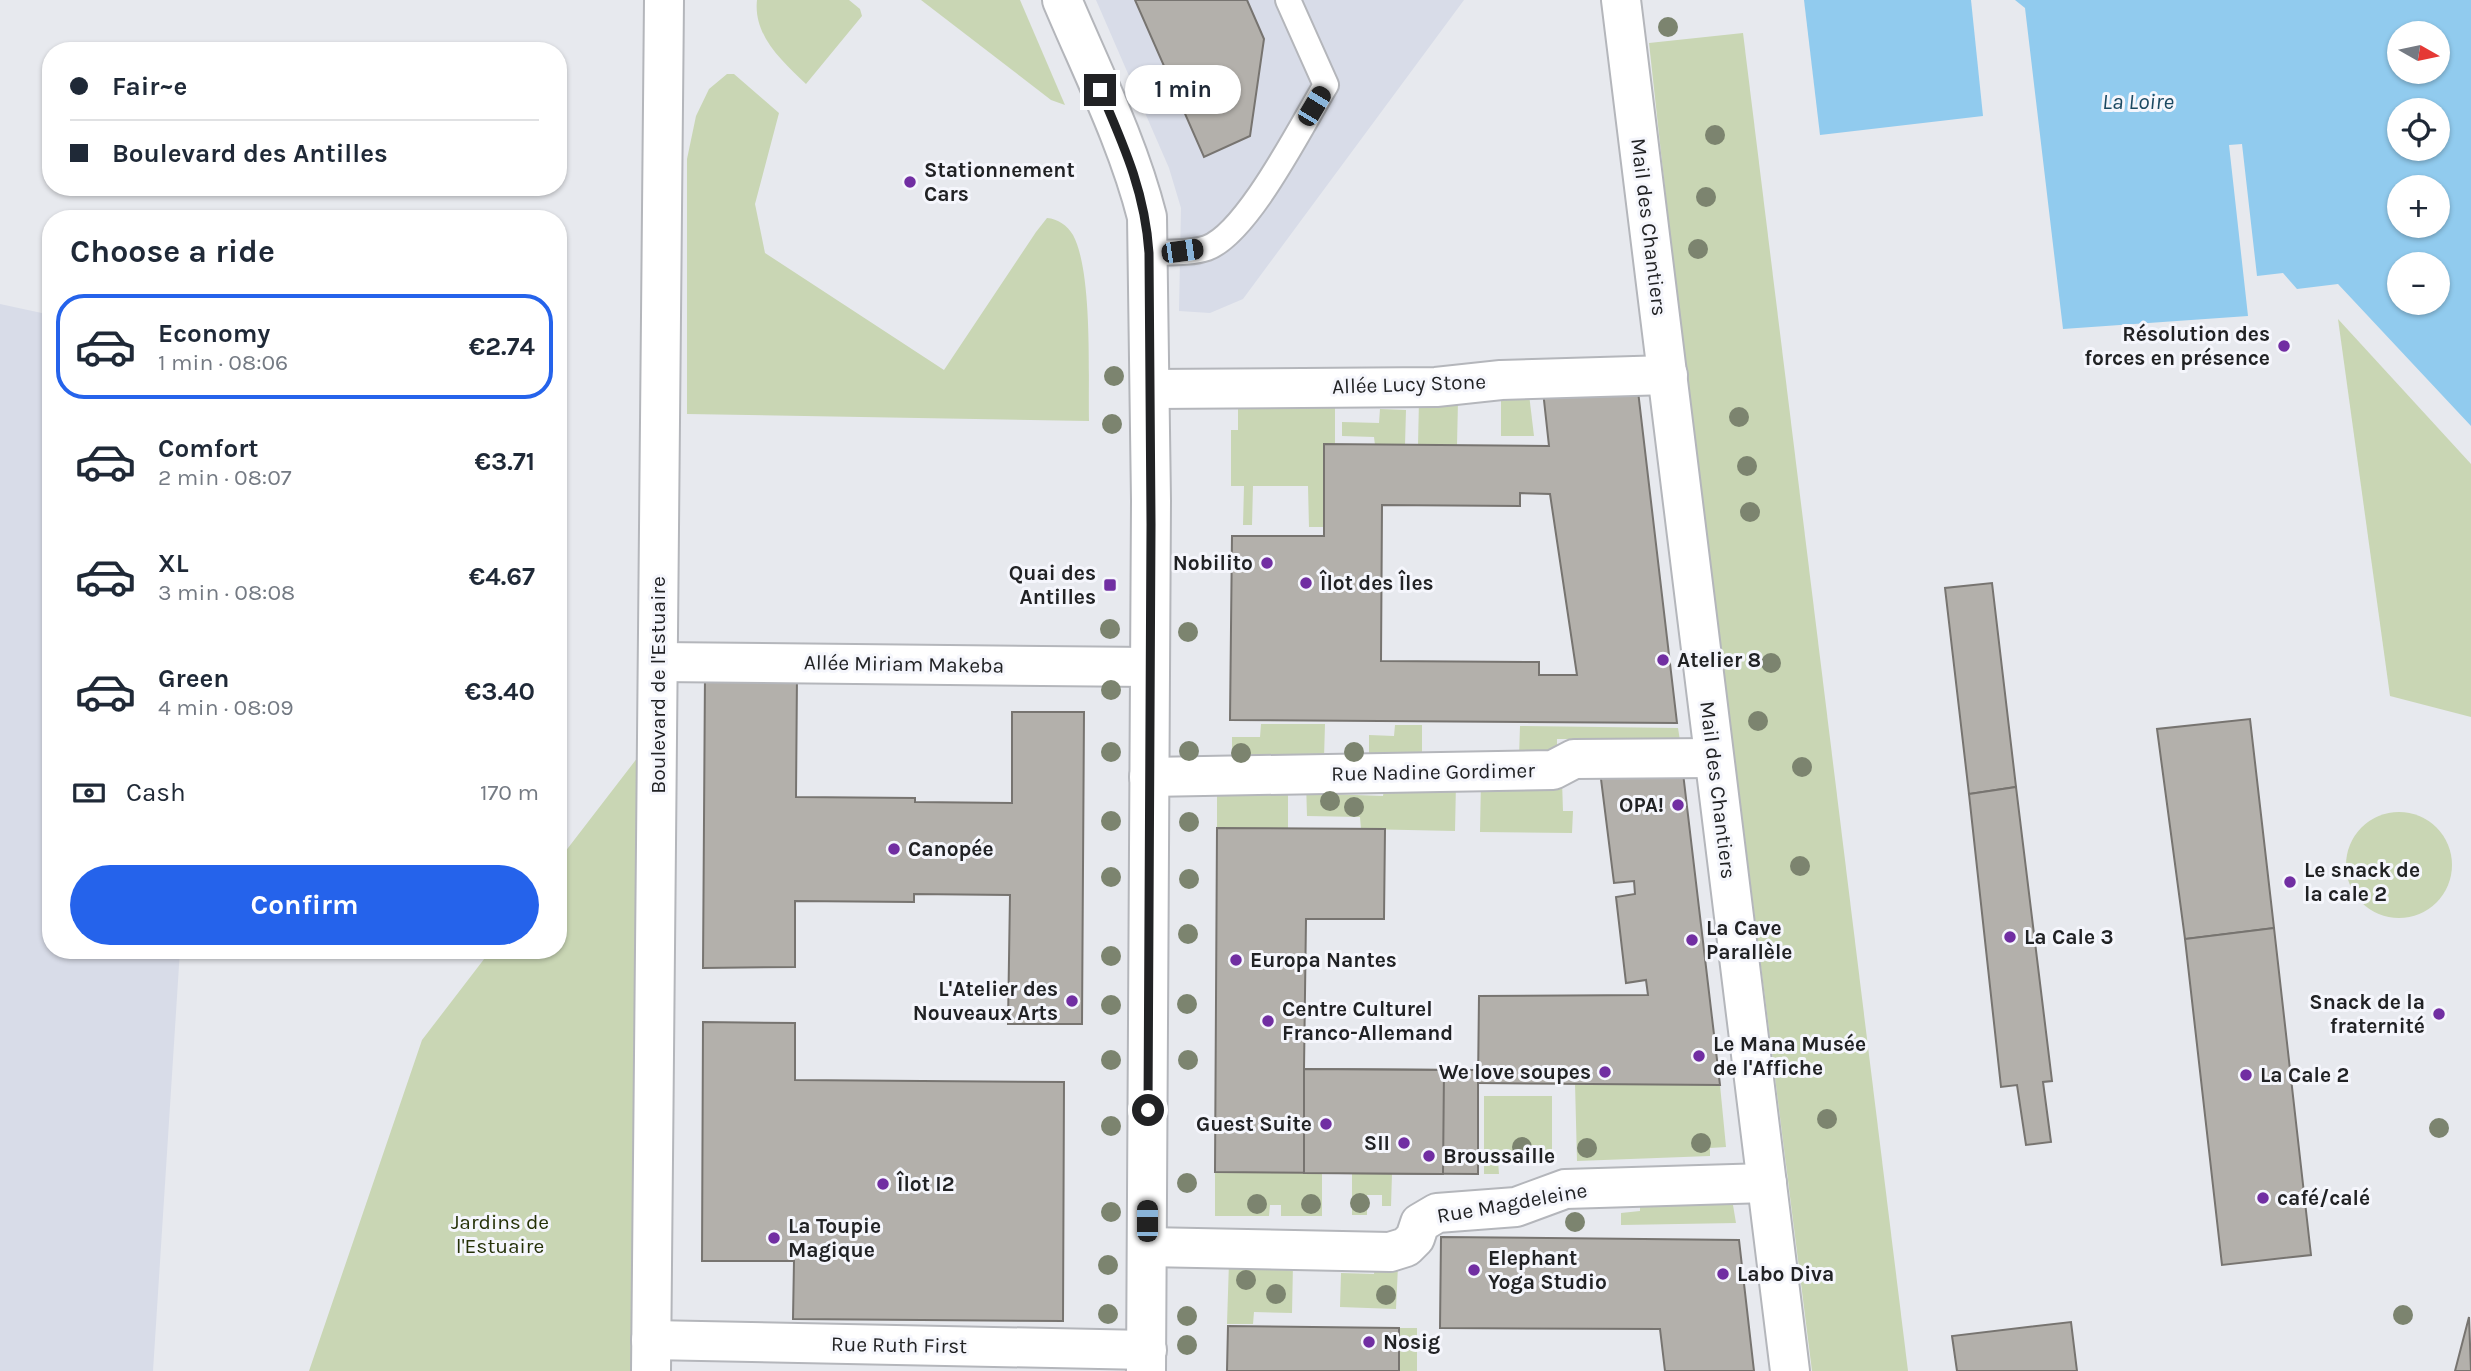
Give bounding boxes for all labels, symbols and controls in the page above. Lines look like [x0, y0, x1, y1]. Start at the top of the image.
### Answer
north arrow [2387, 21, 2450, 84]
map controls [2387, 21, 2450, 315]
callout: 1 min [1124, 66, 1240, 114]
text: Fair~e [112, 71, 187, 102]
route end [1084, 74, 1116, 106]
text: 1 min [1154, 76, 1212, 103]
car [1295, 83, 1334, 129]
water label: La Loire [2102, 88, 2174, 115]
button: locate [2387, 98, 2450, 161]
street label: Mail des Chantiers [1626, 137, 1672, 317]
text: Boulevard des Antilles [112, 138, 388, 169]
place label: Stationnement Cars [924, 158, 1075, 206]
marker: Stationnement Cars [902, 174, 918, 190]
button: + [2387, 175, 2450, 238]
text: Choose a ride [70, 233, 275, 270]
car [1160, 238, 1205, 264]
button: − [2387, 252, 2450, 315]
icon: car [74, 315, 137, 378]
text: Economy [158, 318, 270, 349]
place label: Résolution des forces en présence [2084, 322, 2270, 370]
text: €2.74 [469, 331, 535, 362]
marker: Résolution des forces en présence [2276, 338, 2292, 354]
text: 1 min · 08:06 [158, 349, 288, 376]
street label: Allée Lucy Stone [1332, 369, 1486, 399]
icon: car [74, 430, 137, 493]
text: Comfort [158, 433, 259, 464]
text: €3.71 [475, 446, 535, 477]
text: 2 min · 08:07 [158, 464, 292, 491]
icon: car [74, 545, 137, 608]
text: XL [158, 548, 189, 579]
place label: Nobilito [1173, 551, 1253, 575]
marker: Nobilito [1259, 555, 1275, 571]
text: €4.67 [469, 561, 535, 592]
place label: Quai des Antilles [1009, 561, 1096, 609]
place label: Îlot des Îles [1319, 569, 1434, 595]
marker: Îlot des Îles [1298, 575, 1314, 591]
street label: Boulevard de l'Estuaire [646, 576, 670, 794]
marker: Quai des Antilles [1102, 577, 1118, 593]
text: 3 min · 08:08 [158, 579, 295, 606]
place label: Atelier 8 [1677, 648, 1761, 672]
street label: Allée Miriam Makeba [804, 650, 1004, 678]
marker: Atelier 8 [1655, 652, 1671, 668]
icon: car [74, 660, 137, 723]
text: Green [158, 663, 230, 694]
text: €3.40 [465, 676, 535, 707]
text: 4 min · 08:09 [158, 694, 294, 721]
street label: Mail des Chantiers [1695, 700, 1741, 880]
street label: Rue Nadine Gordimer [1331, 758, 1535, 786]
icon: cash [70, 774, 108, 812]
text: Cash [126, 777, 186, 808]
text: 170 m [480, 779, 539, 806]
place label: OPA! [1619, 793, 1664, 817]
marker: OPA! [1670, 797, 1686, 813]
place label: Canopée [908, 837, 994, 861]
marker: Canopée [886, 841, 902, 857]
place label: Le snack de la cale 2 [2304, 858, 2420, 906]
button: Confirm [70, 865, 539, 945]
marker: Le snack de la cale 2 [2282, 874, 2298, 890]
place label: La Cave Parallèle [1706, 916, 1792, 964]
place label: La Cale 3 [2024, 925, 2113, 949]
marker: La Cale 3 [2002, 929, 2018, 945]
marker: La Cave Parallèle [1684, 932, 1700, 948]
place label: Europa Nantes [1250, 948, 1397, 972]
marker: Europa Nantes [1228, 952, 1244, 968]
place label: L'Atelier des Nouveaux Arts [913, 977, 1058, 1025]
place label: Snack de la fraternité [2309, 990, 2425, 1038]
marker: L'Atelier des Nouveaux Arts [1064, 993, 1080, 1009]
place label: Centre Culturel Franco-Allemand [1282, 997, 1453, 1045]
marker: Snack de la fraternité [2431, 1006, 2447, 1022]
marker: Centre Culturel Franco-Allemand [1260, 1013, 1276, 1029]
place label: Le Mana Musée de l'Affiche [1713, 1032, 1866, 1080]
marker: Le Mana Musée de l'Affiche [1691, 1048, 1707, 1064]
place label: We love soupes [1439, 1060, 1591, 1084]
place label: La Cale 2 [2260, 1063, 2349, 1087]
marker: We love soupes [1597, 1064, 1613, 1080]
marker: La Cale 2 [2238, 1067, 2254, 1083]
route start [1132, 1094, 1164, 1126]
place label: Guest Suite [1196, 1112, 1312, 1136]
marker: Guest Suite [1318, 1116, 1334, 1132]
place label: SII [1364, 1131, 1390, 1155]
marker: SII [1396, 1135, 1412, 1151]
place label: Broussaille [1443, 1144, 1555, 1168]
marker: Broussaille [1421, 1148, 1437, 1164]
place label: Îlot I2 [896, 1170, 954, 1196]
marker: Îlot I2 [875, 1176, 891, 1192]
street label: Rue Magdeleine [1435, 1178, 1589, 1228]
place label: café/calé [2277, 1186, 2370, 1210]
marker: café/calé [2255, 1190, 2271, 1206]
car [1137, 1200, 1158, 1242]
park label: Jardins de l'Estuaire [451, 1210, 549, 1258]
place label: La Toupie Magique [788, 1214, 881, 1263]
marker: La Toupie Magique [766, 1230, 782, 1246]
place label: Elephant Yoga Studio [1488, 1246, 1607, 1294]
marker: Elephant Yoga Studio [1466, 1262, 1482, 1278]
place label: Labo Diva [1737, 1262, 1834, 1286]
marker: Labo Diva [1715, 1266, 1731, 1282]
place label: Nosig [1383, 1330, 1440, 1354]
street label: Rue Ruth First [831, 1332, 967, 1358]
marker: Nosig [1361, 1334, 1377, 1350]

